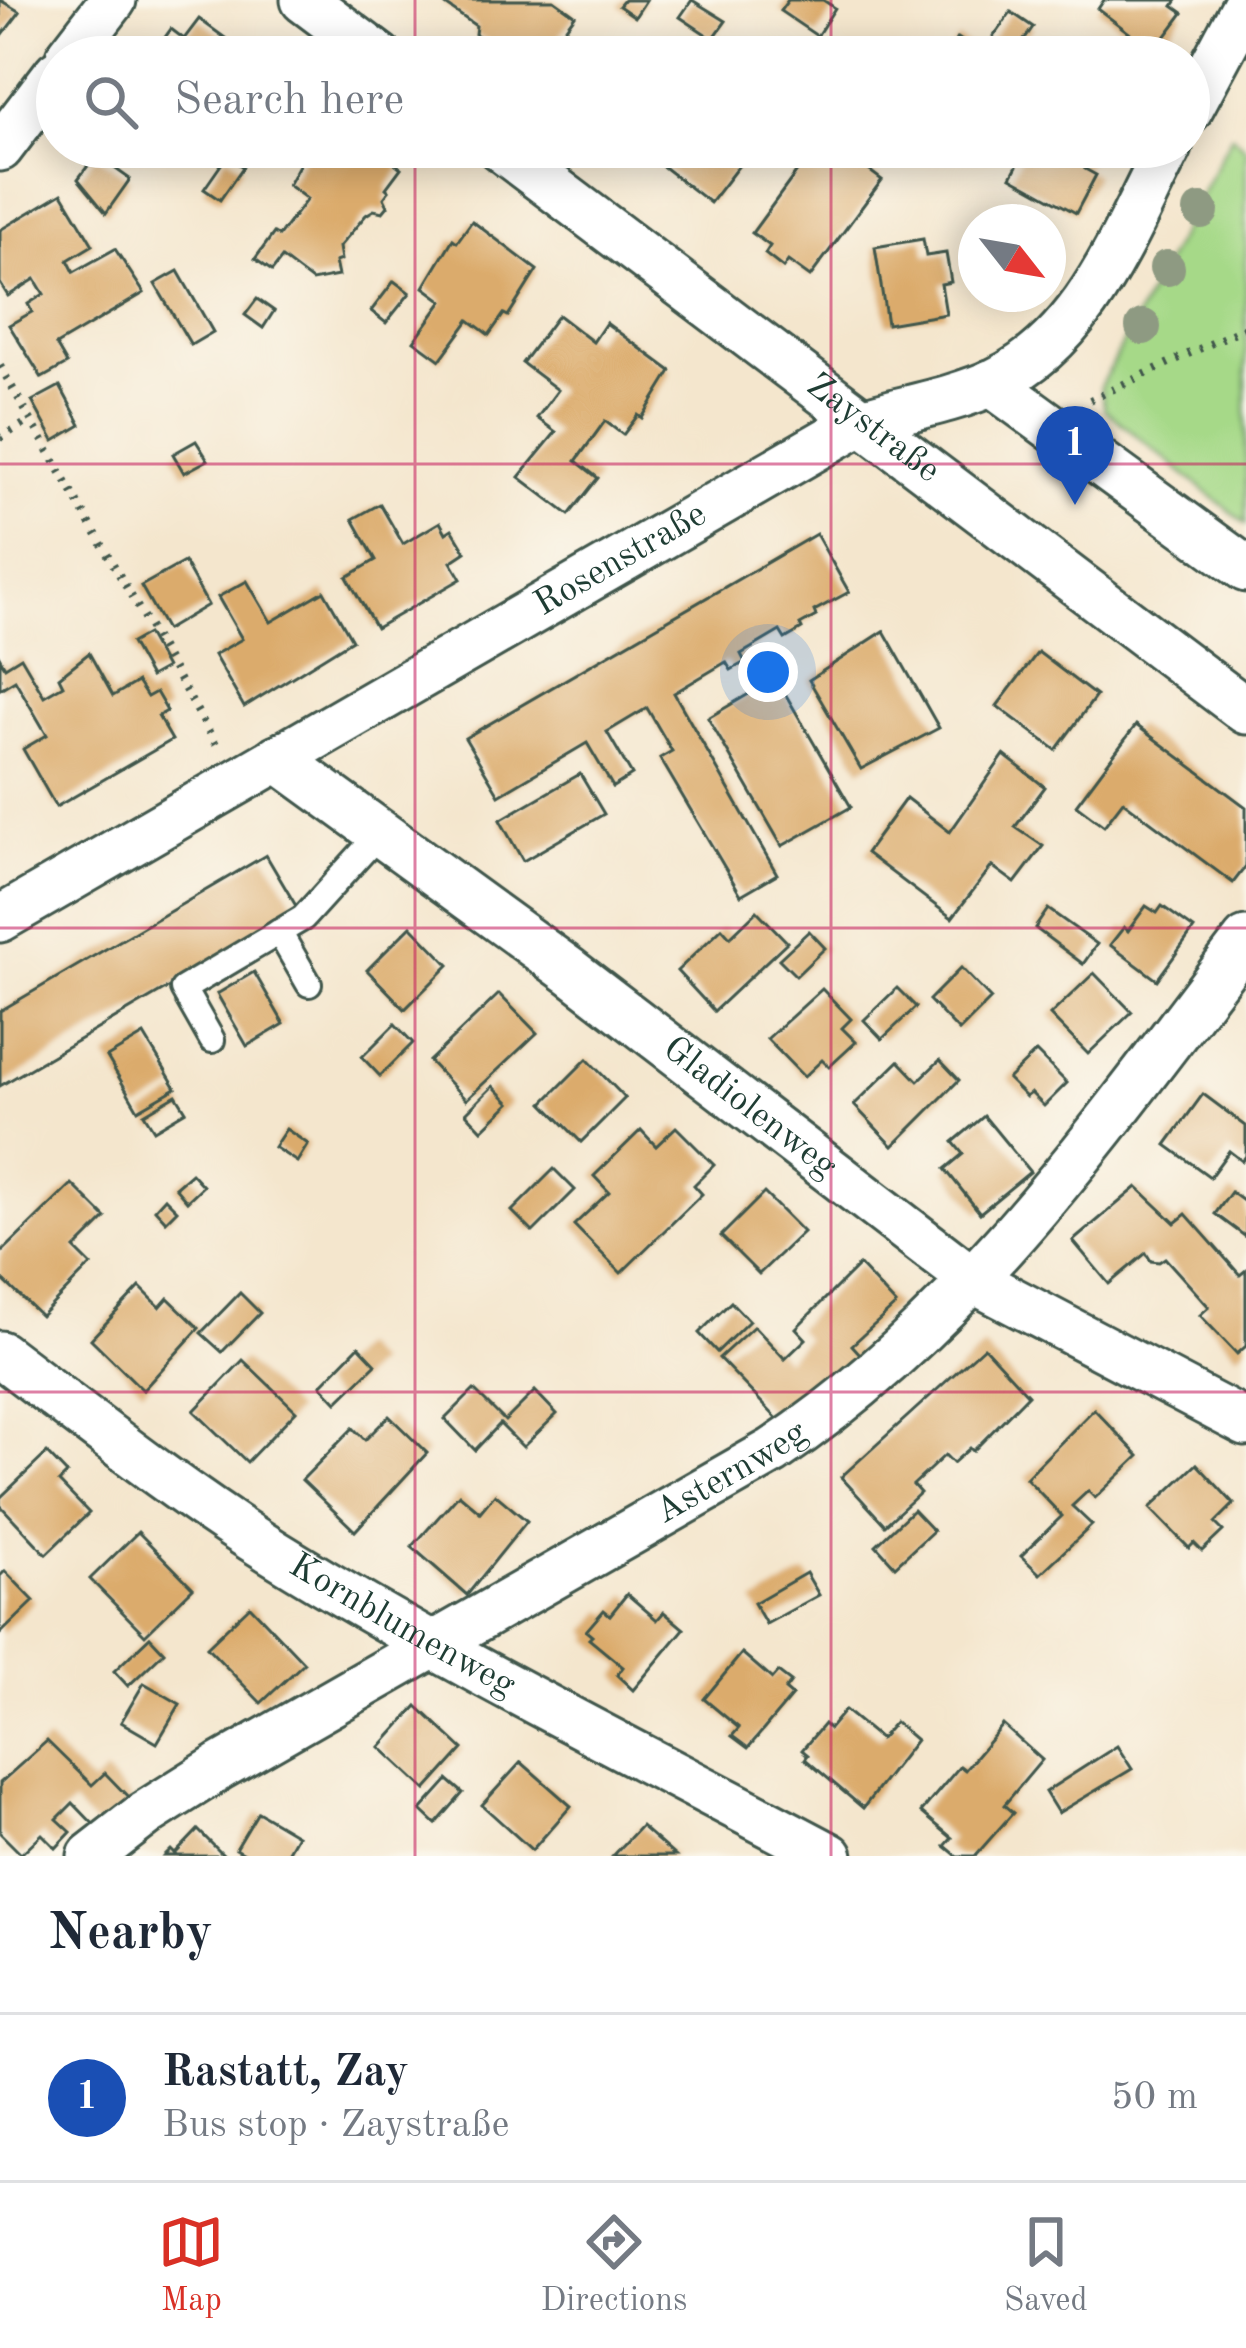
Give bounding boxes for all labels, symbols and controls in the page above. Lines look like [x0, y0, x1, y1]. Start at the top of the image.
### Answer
search box [36, 36, 1210, 168]
icon: search [78, 69, 144, 135]
text: Search here [174, 79, 404, 124]
north arrow [958, 204, 1066, 312]
street label: Zaystraße [799, 368, 946, 490]
pin: 1 [1036, 406, 1114, 505]
street label: Rosenstraße [529, 497, 713, 624]
your location [738, 642, 798, 702]
street label: Gladiolenweg [656, 1031, 843, 1186]
street label: Asternweg [650, 1415, 815, 1532]
street label: Kornblumenweg [282, 1548, 521, 1705]
text: Nearby [48, 1909, 213, 1960]
text: Rastatt, Zay [162, 2051, 409, 2096]
text: 1 [76, 2078, 98, 2117]
text: 50 m [1111, 2078, 1198, 2117]
text: Bus stop · Zaystraße [162, 2106, 510, 2145]
tab: Map [158, 2209, 224, 2322]
tab: Directions [541, 2209, 687, 2322]
tab: Saved [1004, 2209, 1088, 2322]

